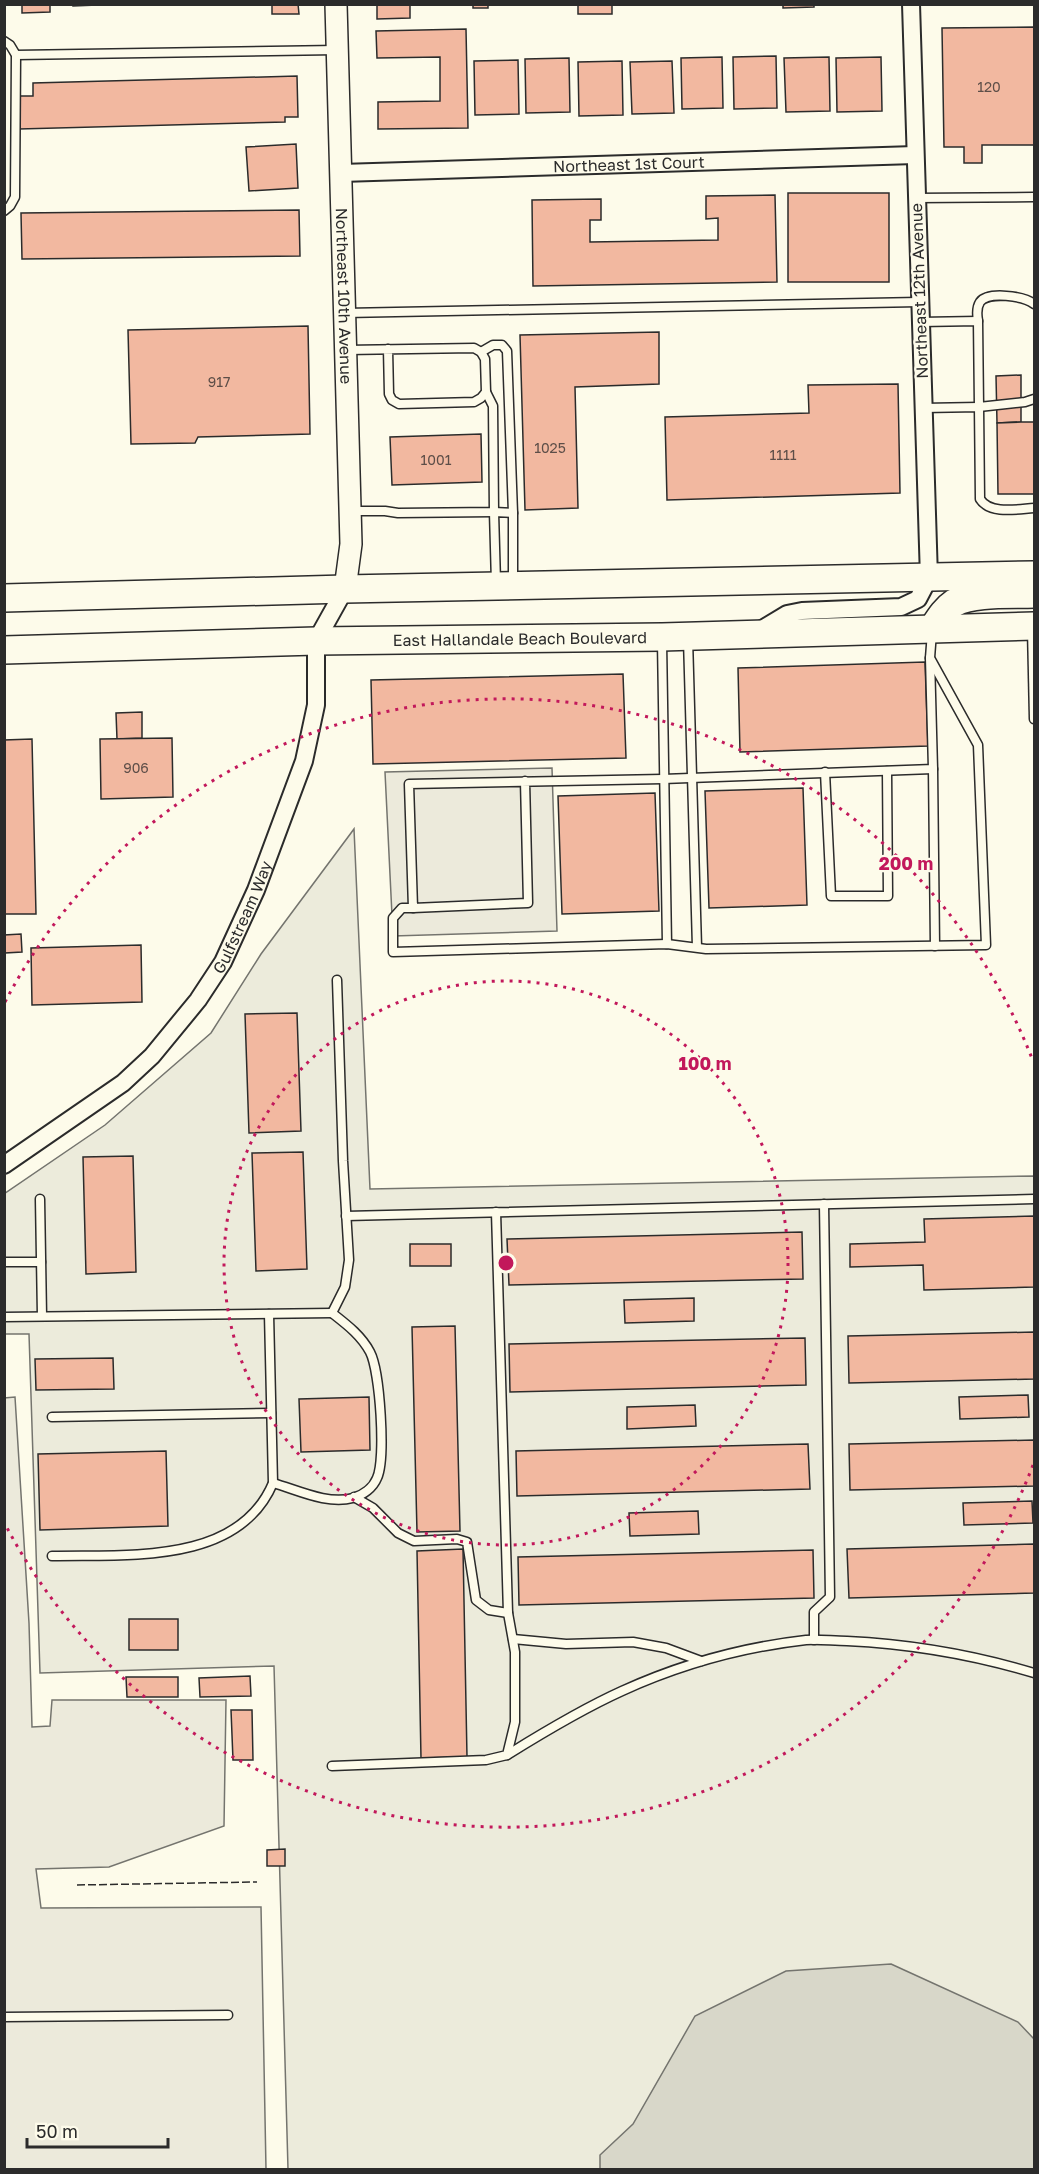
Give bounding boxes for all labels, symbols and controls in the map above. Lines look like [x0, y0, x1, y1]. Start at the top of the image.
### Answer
house number: 120 [977, 78, 1001, 95]
street label: Northeast 1st Court [553, 152, 705, 176]
street label: Northeast 12th Avenue [906, 203, 932, 379]
street label: Northeast 10th Avenue [332, 208, 357, 384]
house number: 917 [208, 373, 230, 390]
house number: 1025 [534, 439, 566, 456]
house number: 1111 [769, 446, 797, 463]
house number: 1001 [421, 451, 452, 468]
street label: East Hallandale Beach Boulevard [393, 627, 647, 650]
house number: 906 [123, 759, 149, 776]
text: 200 m [879, 852, 933, 874]
street label: Gulfstream Way [208, 858, 276, 977]
text: 100 m [679, 1052, 731, 1074]
centre of rings [496, 1253, 516, 1273]
scale bar [27, 2111, 168, 2149]
text: 50 m [36, 2120, 78, 2142]

